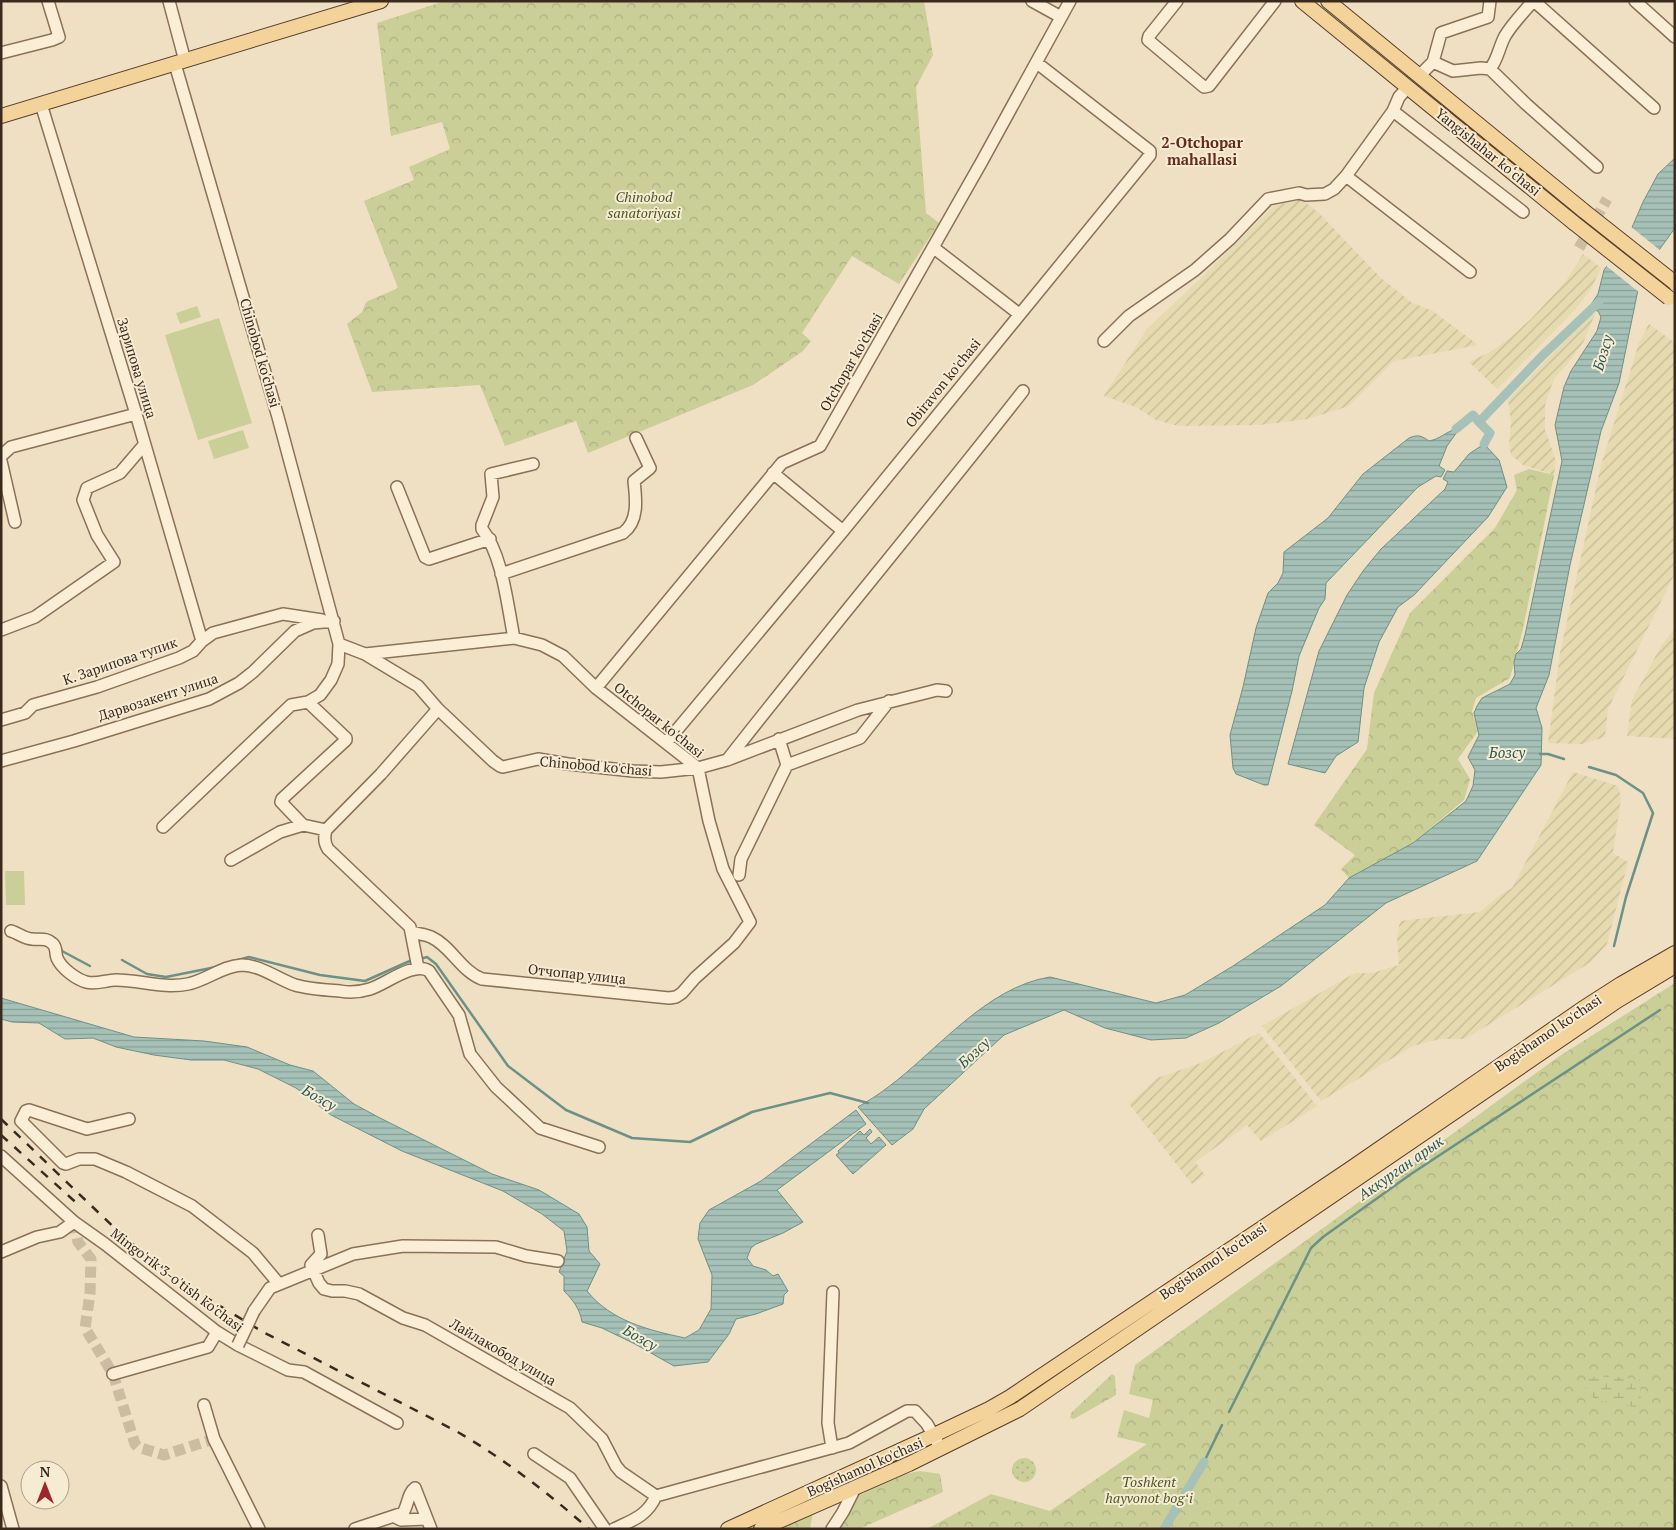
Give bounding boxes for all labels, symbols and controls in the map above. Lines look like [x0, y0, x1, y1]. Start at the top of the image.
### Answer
street label: Yangishahar ko‘chasi [1432, 103, 1545, 200]
district label: 2-Otchopar mahallasi [1161, 132, 1243, 169]
park label: Chinobod sanatoriyasi [607, 187, 681, 222]
street label: Chinobod ko'chasi [236, 296, 285, 410]
street label: Otchopar ko'chasi [815, 309, 886, 414]
street label: Зарипова улица [113, 315, 162, 420]
water label: Бозсу [1587, 331, 1617, 374]
street label: Obiravon ko'chasi [901, 334, 985, 431]
street label: К. Зарипова тупик [60, 632, 180, 689]
street label: Дарвозакент улица [95, 668, 220, 725]
street label: Otchopar ko'chasi [610, 677, 708, 762]
water label: Бозсу [1488, 742, 1526, 762]
street label: Chinobod ko'chasi [539, 751, 653, 780]
street label: Отчопар улица [527, 959, 627, 988]
street label: Bogishamol ko'chasi [1490, 990, 1605, 1076]
water label: Бозсу [952, 1032, 994, 1073]
water label: Бозсу [298, 1079, 341, 1115]
water label: Аккурган арык [1353, 1130, 1447, 1205]
street label: Bogishamol ko'chasi [1155, 1218, 1270, 1304]
street label: Mingo'rik 3-o'tish ko'chasi [107, 1223, 248, 1336]
street label: Лайлакобод улица [446, 1313, 560, 1390]
water label: Бозсу [619, 1319, 662, 1355]
street label: Bogishamol ko'chasi [804, 1432, 926, 1501]
north arrow [20, 1460, 70, 1510]
text: N [40, 1462, 51, 1481]
park label: Toshkent hayvonot bogʻi [1105, 1472, 1193, 1507]

